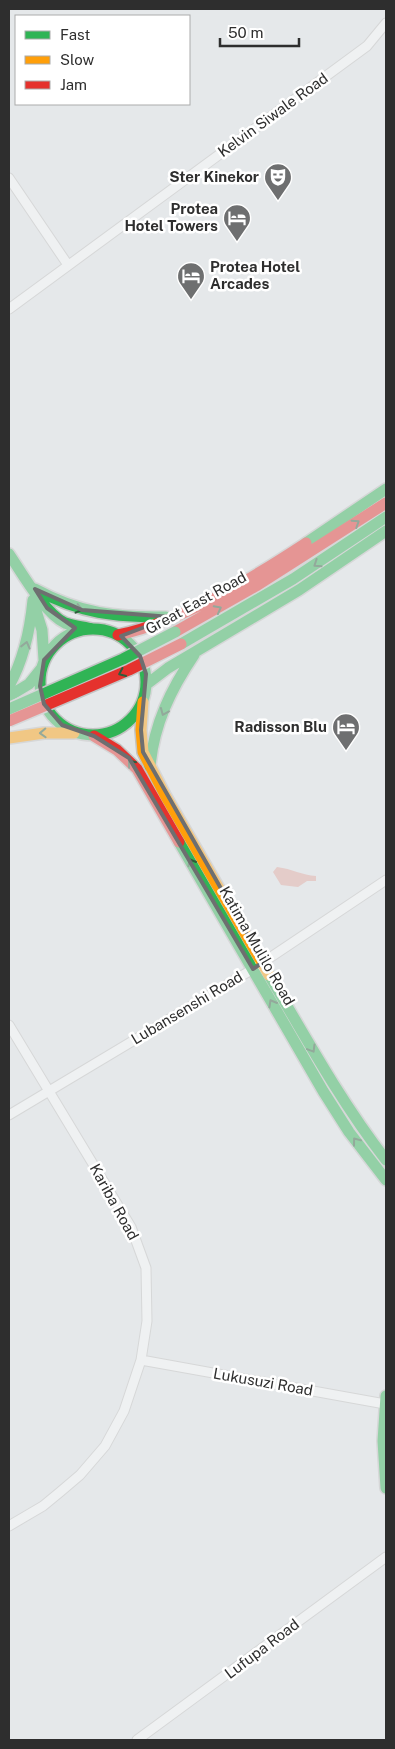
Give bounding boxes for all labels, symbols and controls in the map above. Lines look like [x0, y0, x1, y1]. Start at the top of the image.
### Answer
legend [15, 15, 190, 105]
scale bar [220, 15, 299, 47]
text: 50 m [228, 24, 263, 41]
text: Fast [60, 26, 90, 43]
text: Slow [60, 51, 95, 68]
street label: Kelvin Siwale Road [214, 69, 331, 160]
text: Jam [60, 76, 87, 93]
theatre icon: Ster Kinekor [263, 162, 293, 201]
place label: Ster Kinekor [169, 168, 259, 185]
place label: Protea Hotel Towers [124, 200, 218, 234]
hotel icon: Protea Hotel Towers [222, 203, 252, 242]
place label: Protea Hotel Arcades [210, 258, 300, 292]
hotel icon: Protea Hotel Arcades [176, 261, 206, 300]
one-way arrow [350, 520, 360, 529]
one-way arrow [313, 558, 322, 567]
street label: Great East Road [142, 568, 249, 637]
one-way arrow [75, 603, 84, 614]
one-way arrow [213, 605, 222, 615]
one-way arrow [20, 640, 31, 649]
one-way arrow [118, 667, 127, 678]
one-way arrow [159, 707, 170, 716]
hotel icon: Radisson Blu [331, 712, 361, 751]
place label: Radisson Blu [234, 718, 327, 735]
one-way arrow [39, 728, 47, 739]
one-way arrow [129, 760, 137, 769]
one-way arrow [187, 858, 197, 867]
street label: Katima Mulilo Road [216, 883, 298, 1008]
street label: Lubansenshi Road [128, 968, 246, 1048]
one-way arrow [268, 999, 278, 1008]
one-way arrow [306, 1044, 316, 1053]
one-way arrow [353, 1137, 362, 1147]
street label: Kariba Road [87, 1161, 142, 1243]
street label: Lukusuzi Road [212, 1364, 314, 1399]
street label: Lufupa Road [221, 1615, 302, 1682]

